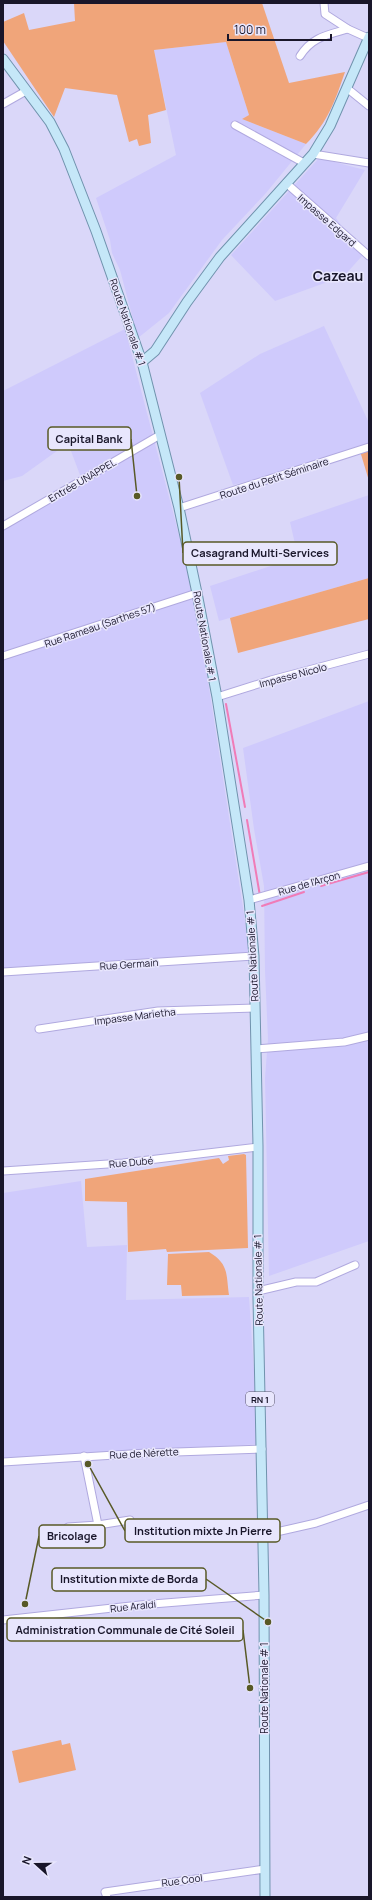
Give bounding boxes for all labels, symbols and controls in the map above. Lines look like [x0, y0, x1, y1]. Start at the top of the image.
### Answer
scale bar [228, 16, 331, 42]
text: 100 m [234, 21, 266, 38]
street label: Impasse Edgard [295, 191, 359, 249]
district label: Cazeau [313, 266, 363, 285]
street label: Route Nationale # 1 [107, 277, 149, 367]
callout: Capital Bank [48, 427, 131, 450]
text: Capital Bank [56, 431, 123, 446]
street label: Route du Petit Séminaire [218, 454, 330, 502]
street label: Entrée UNAPPEL [46, 455, 118, 505]
callout: Casagrand Multi-Services [183, 542, 337, 565]
text: Casagrand Multi-Services [191, 545, 329, 560]
street label: Route Nationale # 1 [190, 590, 220, 682]
street label: Rue Rameau (Sarthes 57) [42, 599, 158, 651]
street label: Impasse Nicolo [258, 659, 328, 691]
street label: Rue de l'Arçon [276, 867, 342, 899]
street label: Route Nationale # 1 [243, 910, 261, 1002]
street label: Rue Germain [99, 955, 159, 973]
street label: Impasse Marietha [94, 1004, 176, 1028]
street label: Rue Dubé [108, 1153, 154, 1171]
street label: Route Nationale # 1 [250, 1234, 266, 1326]
road number: RN 1 [246, 1392, 274, 1406]
street label: Rue de Nérette [109, 1444, 179, 1462]
callout: Institution mixte Jn Pierre [125, 1519, 280, 1542]
text: Institution mixte Jn Pierre [134, 1523, 272, 1538]
callout: Bricolage [39, 1525, 105, 1548]
text: Bricolage [47, 1528, 97, 1543]
callout: Institution mixte de Borda [52, 1568, 206, 1591]
text: Institution mixte de Borda [60, 1571, 198, 1586]
street label: Rue Araldi [109, 1597, 157, 1615]
callout: Administration Communale de Cité Soleil [7, 1618, 243, 1641]
text: Administration Communale de Cité Soleil [15, 1622, 235, 1637]
street label: Route Nationale # 1 [257, 1642, 271, 1734]
north arrow [16, 1844, 56, 1884]
text: N [18, 1854, 35, 1867]
street label: Rue Cool [161, 1870, 203, 1890]

